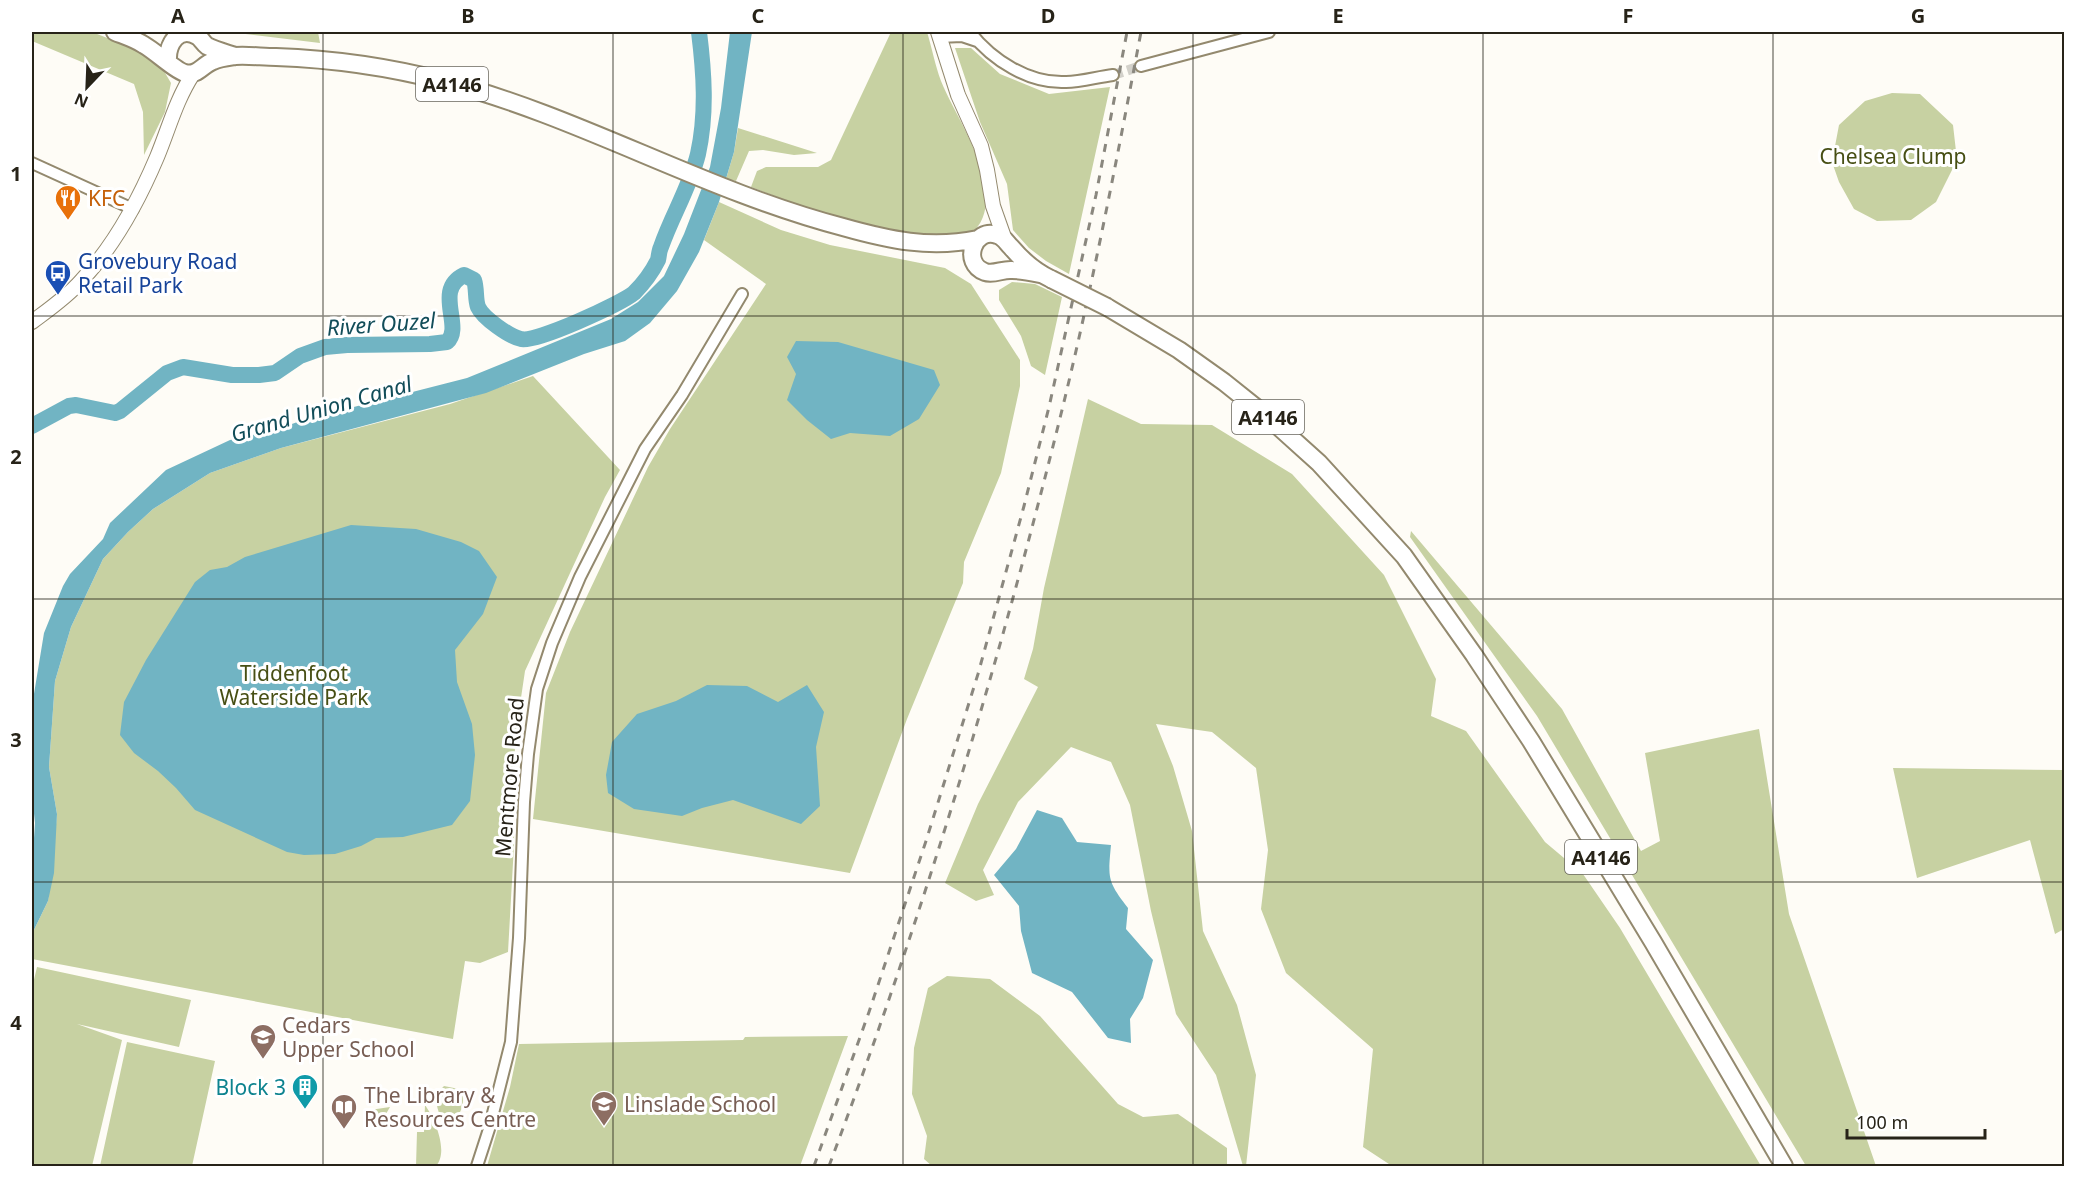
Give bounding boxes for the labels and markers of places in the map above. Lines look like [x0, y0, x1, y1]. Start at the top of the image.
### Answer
restaurant icon: KFC [53, 183, 83, 221]
place label: KFC [88, 184, 125, 212]
place label: Grovebury Road Retail Park [78, 247, 238, 299]
bus stop icon: Grovebury Road Retail Park [43, 258, 73, 296]
place label: Cedars Upper School [282, 1011, 415, 1063]
school or university icon: Cedars Upper School [248, 1022, 278, 1060]
building icon: Block 3 [290, 1072, 320, 1110]
place label: Block 3 [215, 1073, 286, 1101]
place label: The Library & Resources Centre [364, 1081, 536, 1133]
school or university icon: Linslade School [589, 1089, 619, 1127]
place label: Linslade School [624, 1090, 776, 1118]
library icon: The Library & Resources Centre [329, 1092, 359, 1130]

